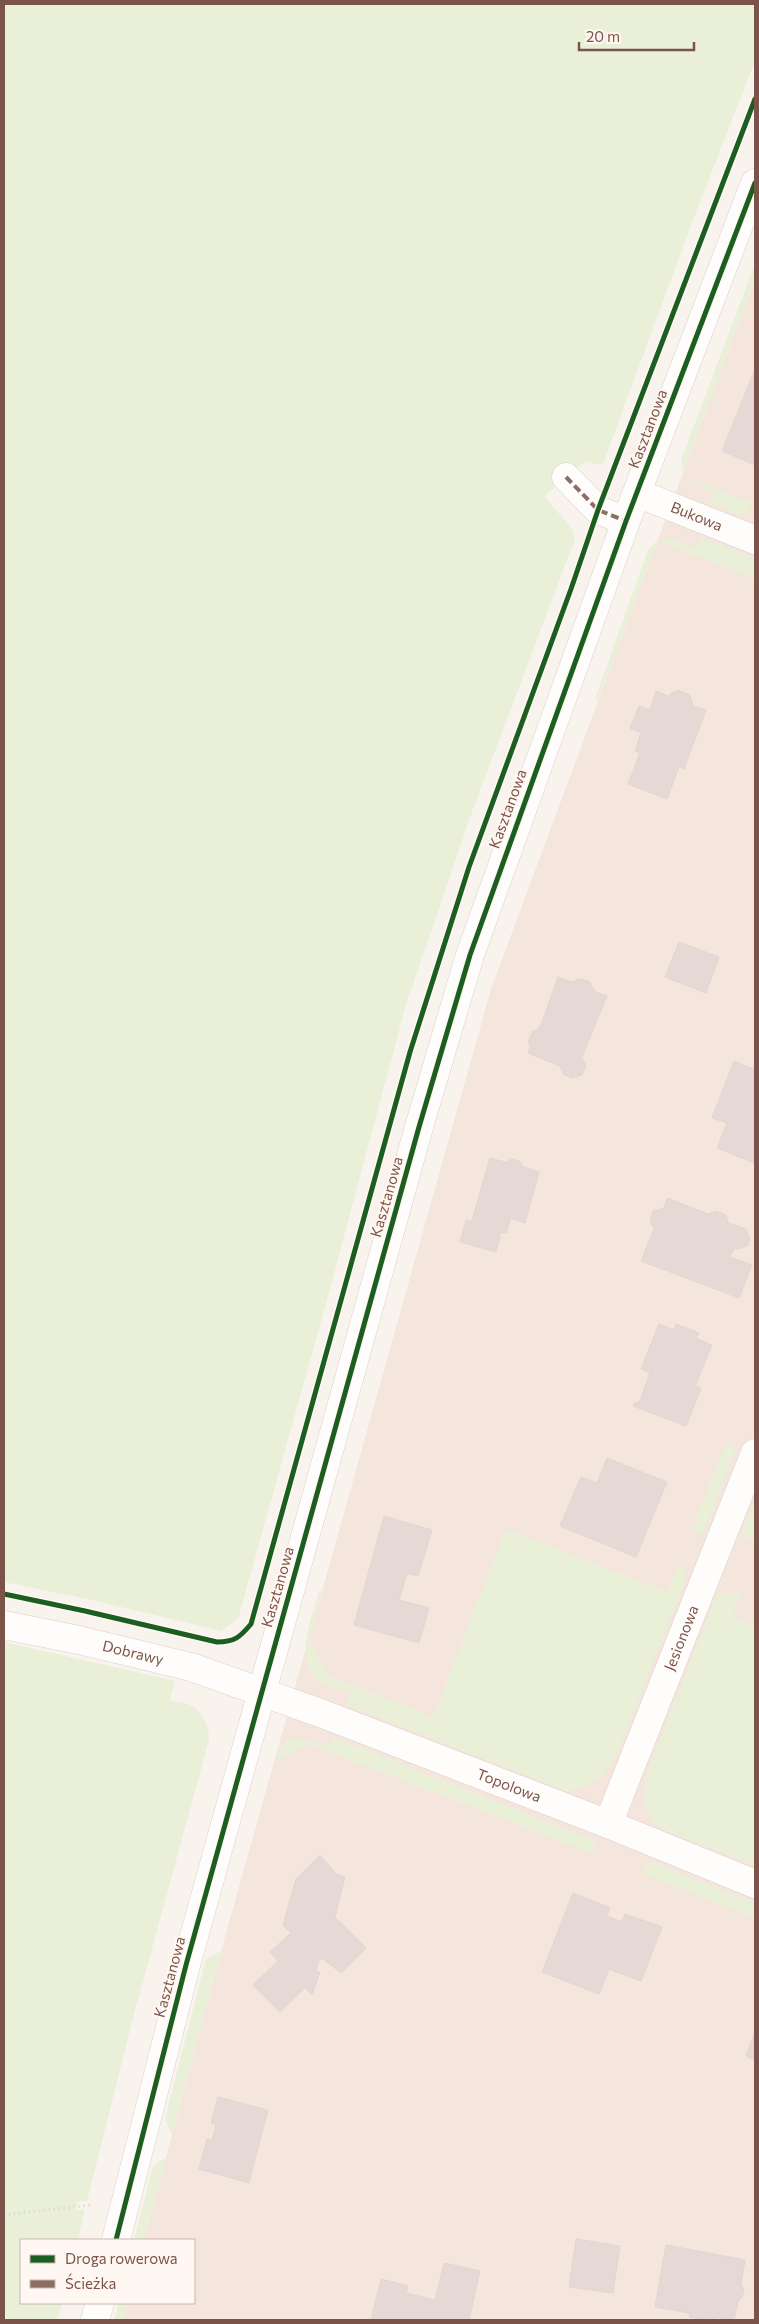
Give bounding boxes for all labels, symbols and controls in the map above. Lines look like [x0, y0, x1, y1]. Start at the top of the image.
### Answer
scale bar [579, 20, 694, 52]
text: 20 m [586, 27, 620, 45]
street label: Kasztanowa [624, 387, 670, 471]
street label: Bukowa [668, 497, 725, 534]
street label: Kasztanowa [484, 766, 530, 851]
street label: Kasztanowa [366, 1154, 406, 1239]
street label: Kasztanowa [257, 1544, 297, 1629]
street label: Jesionowa [660, 1602, 702, 1673]
street label: Dobrawy [101, 1636, 166, 1668]
street label: Topolowa [474, 1764, 544, 1805]
street label: Kasztanowa [150, 1934, 188, 2019]
legend [20, 2239, 195, 2304]
text: Droga rowerowa [65, 2249, 178, 2267]
text: Ścieżka [65, 2273, 116, 2292]

